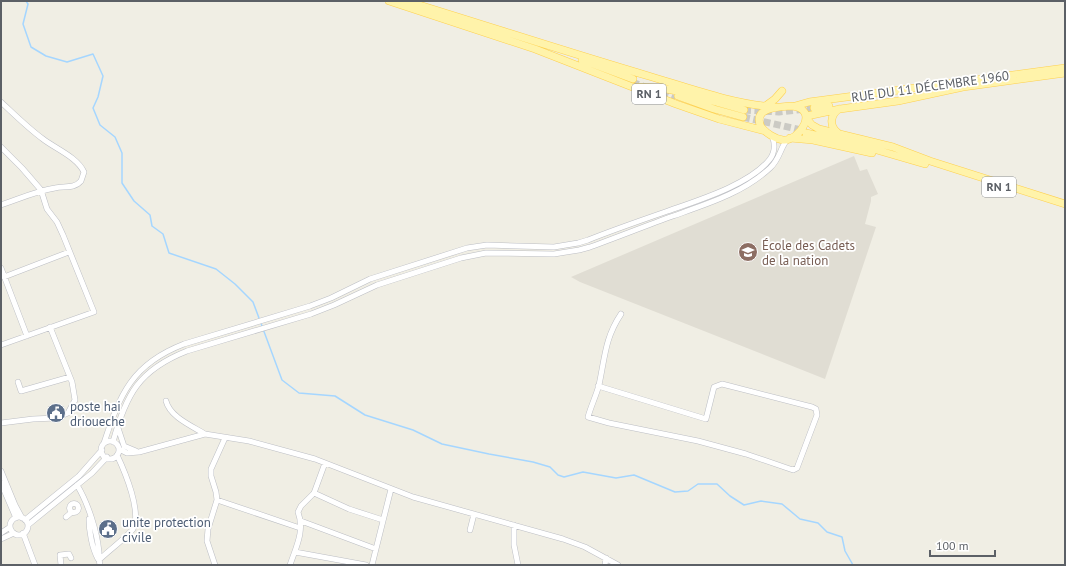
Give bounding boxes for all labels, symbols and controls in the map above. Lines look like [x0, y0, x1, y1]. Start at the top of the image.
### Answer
street label: RUE DU 11 DÉCEMBRE 1960 [850, 67, 1010, 106]
road number: RN 1 [632, 84, 666, 104]
road number: RN 1 [982, 177, 1016, 197]
place label: École des Cadets de la nation [762, 237, 855, 269]
school or university icon: École des Cadets de la nation [737, 241, 759, 263]
place label: poste hai drioueche [70, 398, 125, 430]
public building icon: poste hai drioueche [45, 402, 67, 424]
place label: unite protection civile [122, 514, 211, 546]
public building icon: unite protection civile [97, 518, 119, 540]
scale bar [930, 532, 995, 558]
text: 100 m [936, 538, 969, 553]

